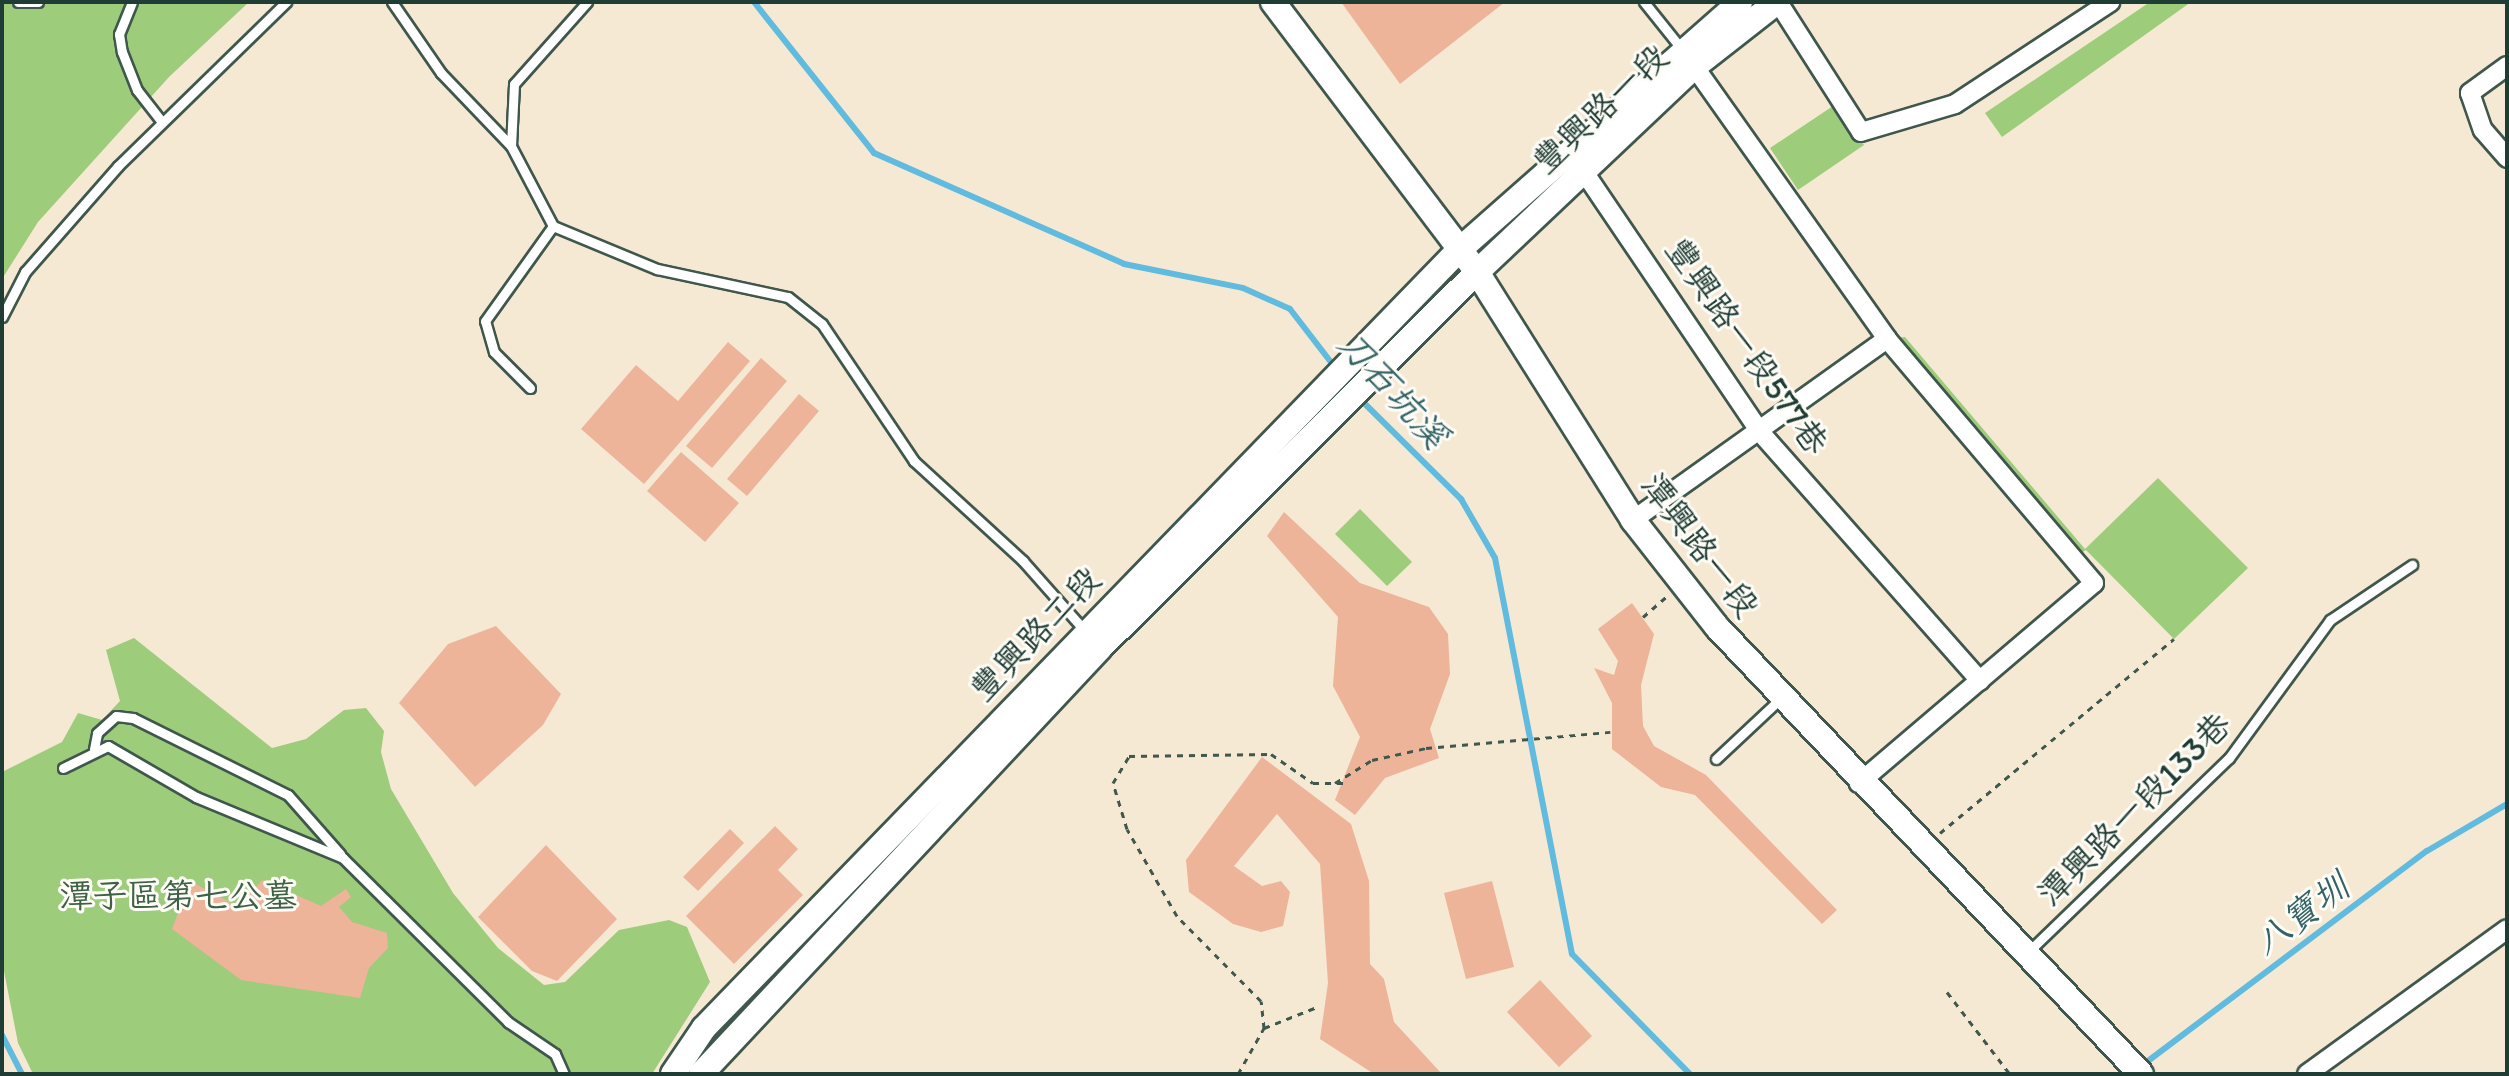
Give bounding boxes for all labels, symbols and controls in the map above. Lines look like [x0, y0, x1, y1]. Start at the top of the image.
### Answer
street label: 豐興路一段 [1524, 36, 1676, 182]
street label: 豐興路一段577巷 [1657, 230, 1837, 462]
water label: 刀石坑溪 [1329, 321, 1457, 457]
street label: 潭興路一段 [1633, 465, 1767, 625]
street label: 豐興路二段 [961, 559, 1109, 709]
street label: 潭興路一段133巷 [2029, 704, 2239, 914]
water label: 八寶圳 [2245, 864, 2357, 964]
park label: 潭子區第七公墓 [59, 876, 297, 916]

